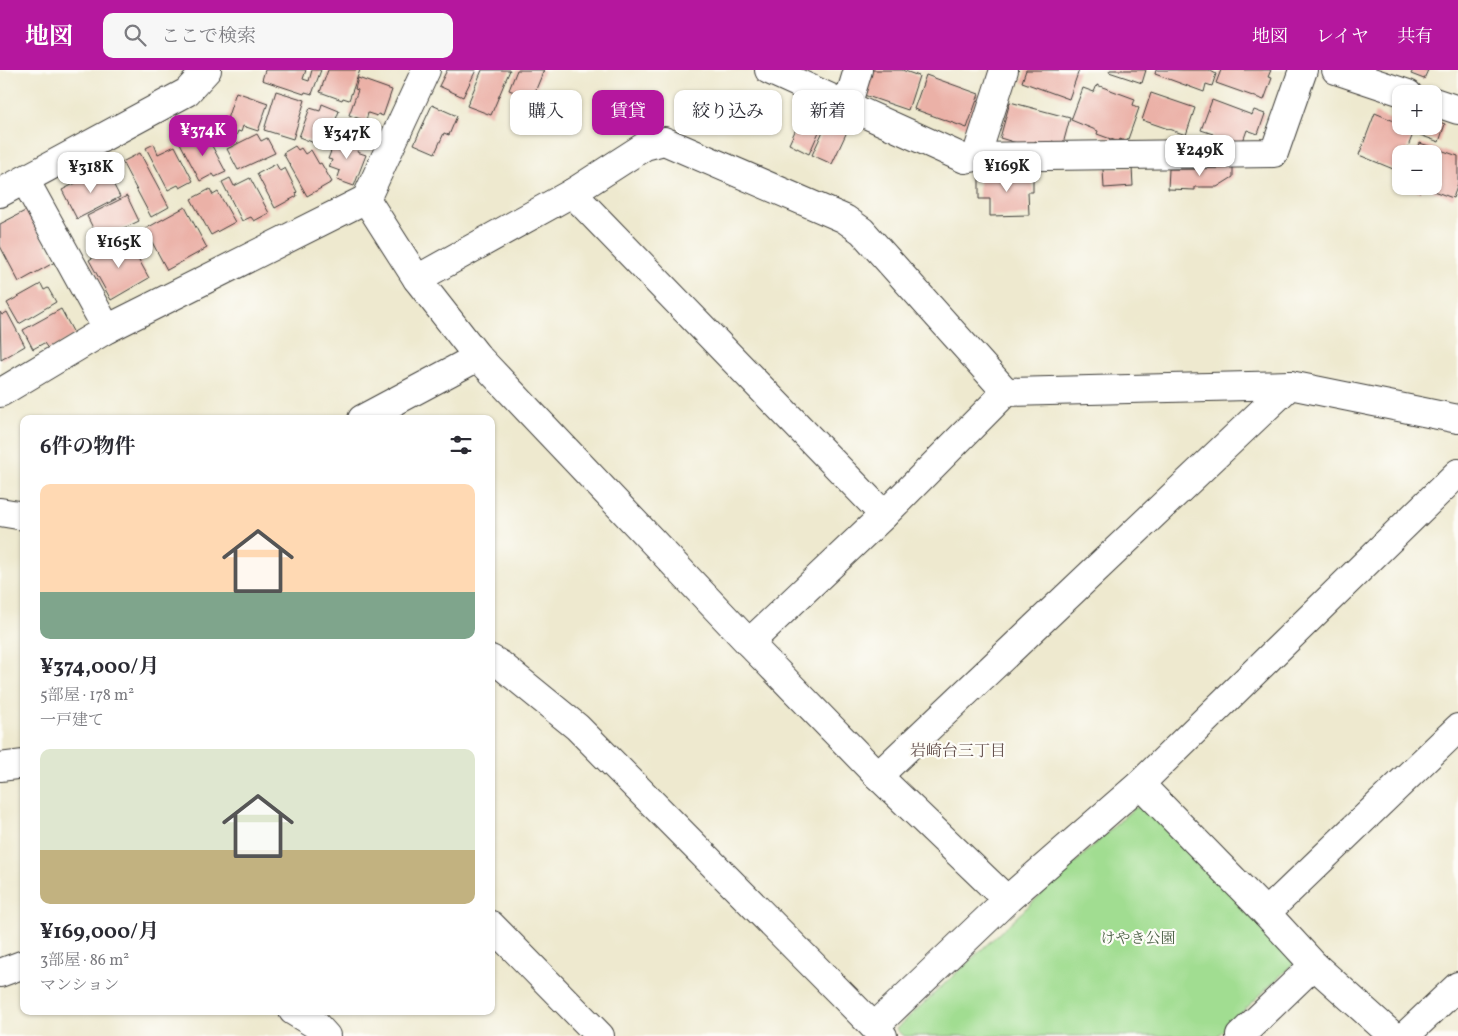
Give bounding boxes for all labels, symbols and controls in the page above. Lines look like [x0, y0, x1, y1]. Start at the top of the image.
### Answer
search box [103, 13, 453, 58]
text: 地図 [25, 21, 73, 55]
icon: search [121, 21, 149, 49]
text: ここで検索 [161, 24, 256, 50]
text: 地図 [1252, 25, 1288, 50]
text: レイヤ [1316, 25, 1369, 50]
text: 共有 [1397, 25, 1433, 50]
map controls [1392, 85, 1442, 195]
button: + [1392, 85, 1442, 135]
chip: 購入 [510, 90, 582, 135]
chip: 賃貸 [592, 90, 664, 135]
chip: 絞り込み [674, 90, 782, 135]
chip: 新着 [792, 90, 864, 135]
pin: ¥374K [168, 114, 238, 157]
pin: ¥347K [312, 118, 382, 160]
text: ¥374K [180, 120, 226, 142]
text: ¥347K [323, 123, 371, 145]
pin: ¥249K [1165, 134, 1235, 177]
text: ¥249K [1176, 140, 1224, 162]
button: − [1392, 145, 1442, 195]
pin: ¥169K [972, 150, 1042, 193]
pin: ¥318K [56, 152, 126, 194]
text: ¥169K [984, 156, 1030, 178]
text: ¥318K [68, 157, 114, 179]
pin: ¥165K [84, 226, 154, 269]
text: ¥165K [97, 232, 141, 254]
icon: filters [447, 431, 475, 459]
text: 6件の物件 [40, 433, 136, 462]
icon: home [213, 516, 303, 606]
text: ¥374,000/月 [40, 653, 159, 682]
text: 5部屋 · 178 m² [40, 685, 134, 707]
text: 一戸建て [40, 710, 104, 732]
district label: 岩崎台三丁目 [910, 741, 1006, 763]
icon: home [213, 781, 303, 871]
text: ¥169,000/月 [40, 918, 159, 947]
park label: けやき公園 [1100, 929, 1176, 950]
text: 3部屋 · 86 m² [40, 950, 129, 972]
text: マンション [40, 975, 119, 997]

